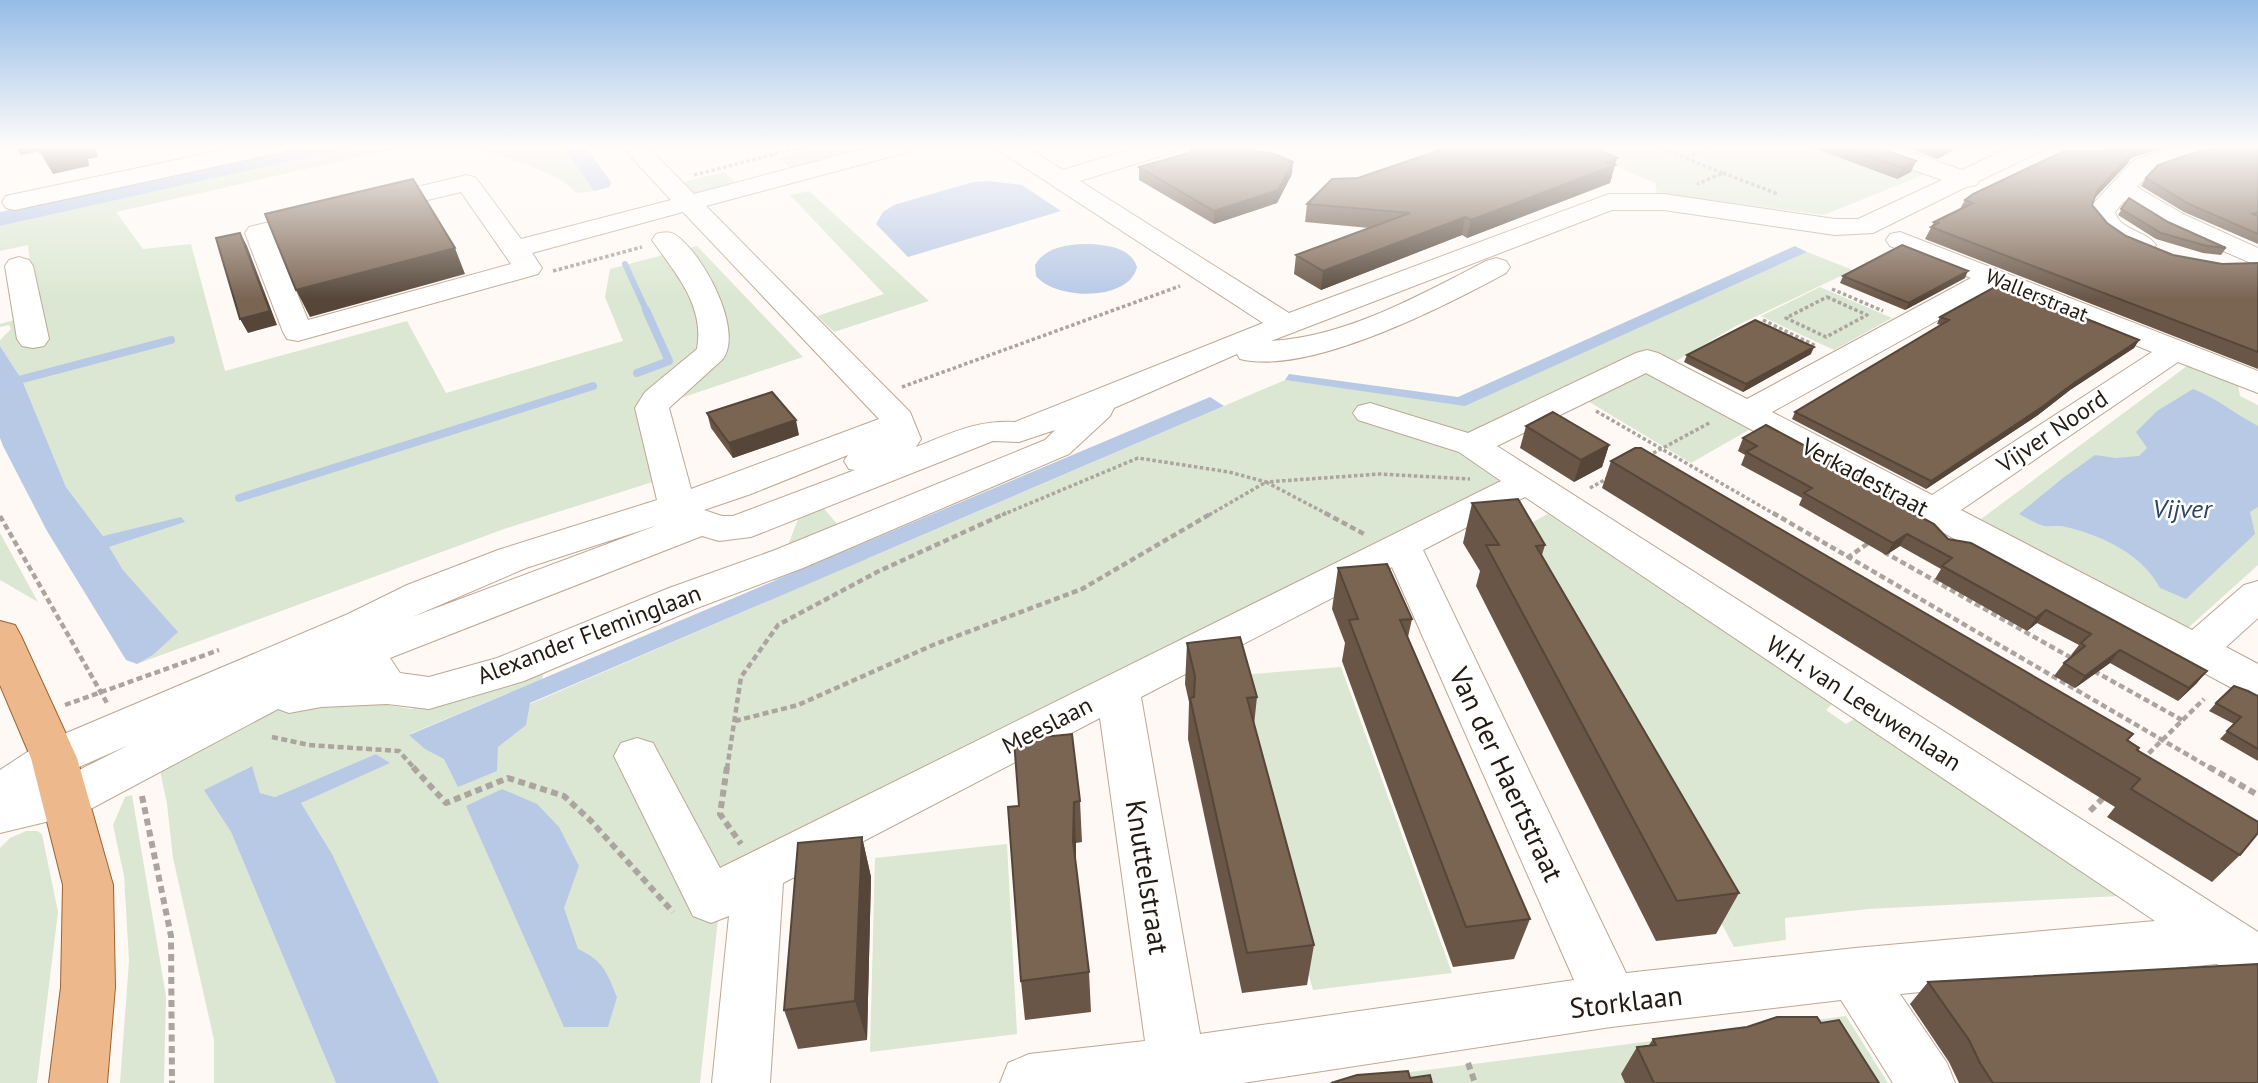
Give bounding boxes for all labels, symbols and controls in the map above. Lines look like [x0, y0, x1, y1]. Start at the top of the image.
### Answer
street label: Wallerstraat [1982, 262, 2092, 328]
street label: Vijver Noord [1990, 383, 2114, 480]
street label: Verkadestraat [1795, 430, 1934, 523]
water label: Vijver [2153, 492, 2213, 525]
street label: Alexander Fleminglaan [473, 577, 705, 691]
street label: W.H. van Leeuwenlaan [1761, 628, 1967, 778]
street label: Van der Haertstraat [1441, 660, 1573, 888]
street label: Meeslaan [997, 689, 1097, 761]
street label: Knuttelstraat [1118, 797, 1179, 957]
street label: Storklaan [1568, 976, 1684, 1026]

